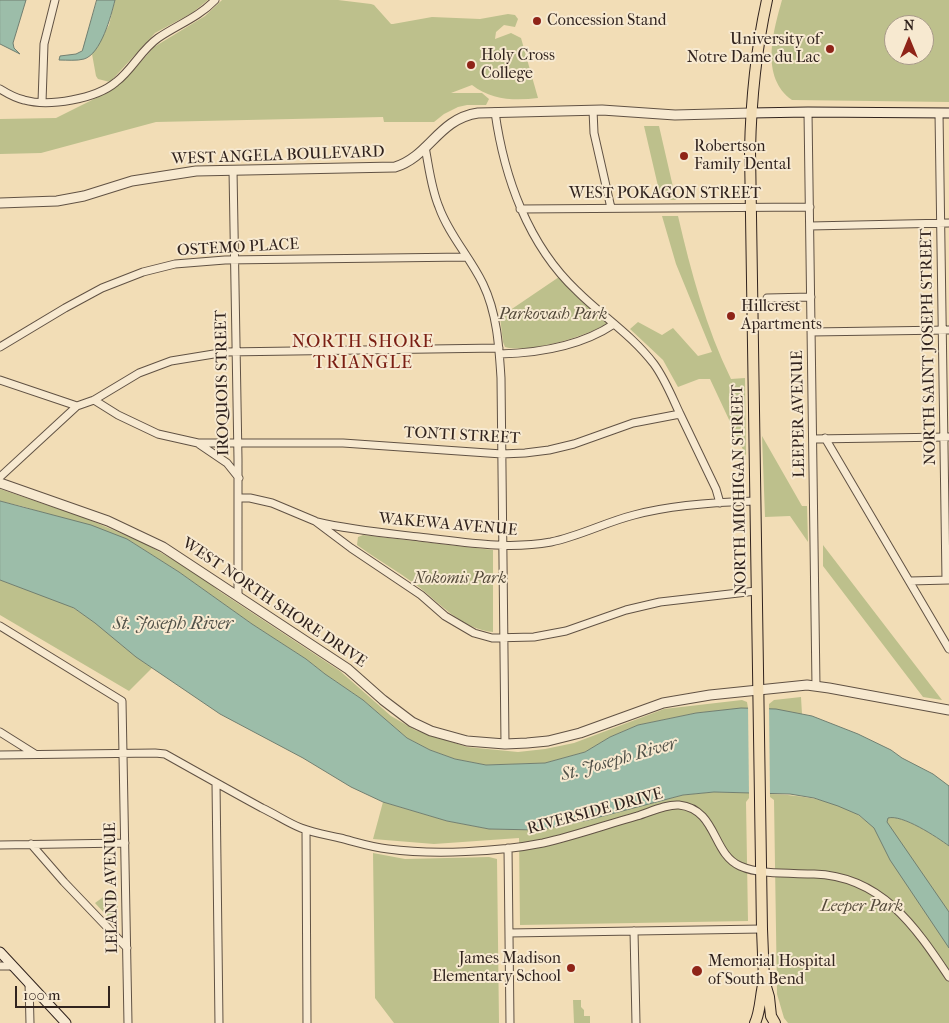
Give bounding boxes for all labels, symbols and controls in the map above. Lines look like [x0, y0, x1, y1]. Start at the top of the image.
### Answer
place label: Concession Stand [547, 11, 666, 31]
marker: Concession Stand [531, 15, 543, 27]
north arrow [884, 15, 934, 65]
text: N [904, 17, 914, 34]
place label: University of Notre Dame du Lac [687, 30, 820, 68]
marker: University of Notre Dame du Lac [824, 43, 836, 55]
place label: Holy Cross College [481, 46, 555, 84]
marker: Holy Cross College [465, 59, 477, 71]
place label: Robertson Family Dental [694, 137, 791, 175]
street label: WEST ANGELA BOULEVARD [171, 143, 385, 169]
marker: Robertson Family Dental [678, 150, 690, 162]
street label: WEST POKAGON STREET [569, 184, 761, 204]
street label: NORTH SAINT JOSEPH STREET [917, 228, 941, 466]
street label: OSTEMO PLACE [177, 235, 299, 261]
place label: Hillcrest Apartments [741, 297, 822, 335]
park label: Parkovash Park [499, 305, 607, 325]
street label: IROQUOIS STREET [212, 310, 234, 456]
marker: Hillcrest Apartments [725, 310, 737, 322]
district label: NORTH SHORE TRIANGLE [290, 332, 436, 374]
street label: LEEPER AVENUE [788, 350, 810, 478]
street label: NORTH MICHIGAN STREET [729, 384, 751, 596]
street label: TONTI STREET [403, 423, 521, 449]
street label: WAKEWA AVENUE [378, 509, 518, 541]
street label: WEST NORTH SHORE DRIVE [178, 534, 370, 672]
park label: Nokomis Park [413, 569, 507, 589]
water label: St. Joseph River [113, 614, 233, 636]
water label: St. Joseph River [558, 733, 680, 787]
street label: RIVERSIDE DRIVE [525, 785, 665, 839]
street label: LELAND AVENUE [101, 822, 123, 954]
park label: Leeper Park [821, 897, 903, 917]
place label: James Madison Elementary School [432, 949, 561, 987]
place label: Memorial Hospital of South Bend [708, 952, 836, 990]
marker: James Madison Elementary School [565, 962, 577, 974]
marker: Memorial Hospital of South Bend [690, 964, 704, 978]
scale bar [18, 976, 112, 1008]
text: 100 m [23, 986, 61, 1004]

